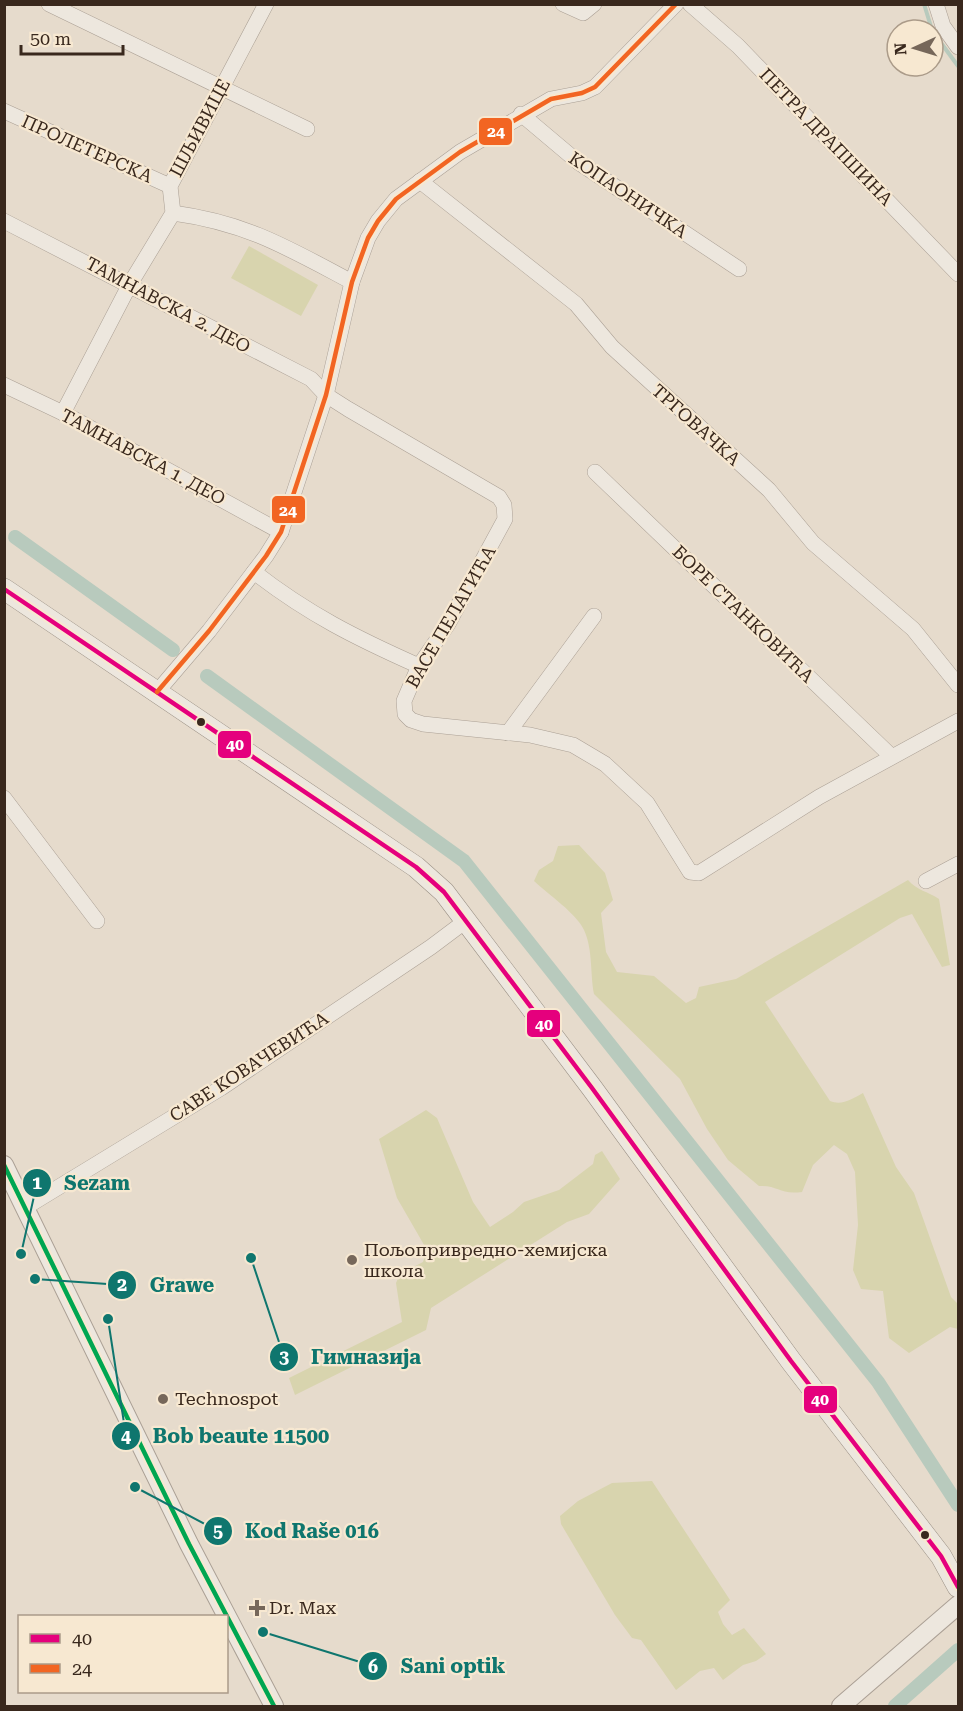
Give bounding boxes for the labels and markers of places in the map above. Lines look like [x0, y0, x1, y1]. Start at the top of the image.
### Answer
unlabelled marker [195, 716, 207, 728]
callout: Sezam [22, 1164, 142, 1202]
place label: Пољопривредно-хемијска школа [364, 1239, 607, 1281]
marker: Пољопривредно-хемијска школа [345, 1253, 359, 1267]
callout: Grawe [107, 1266, 226, 1304]
callout: Гимназија [269, 1338, 433, 1376]
place label: Technospot [175, 1388, 278, 1409]
marker: Technospot [156, 1392, 170, 1406]
callout: Bob beaute 11500 [111, 1417, 341, 1455]
callout: Kod Raše 016 [203, 1512, 391, 1550]
unlabelled marker [919, 1529, 931, 1541]
place label: Dr. Max [269, 1597, 337, 1618]
marker: Dr. Max [250, 1601, 264, 1615]
callout: Sani optik [358, 1647, 517, 1685]

